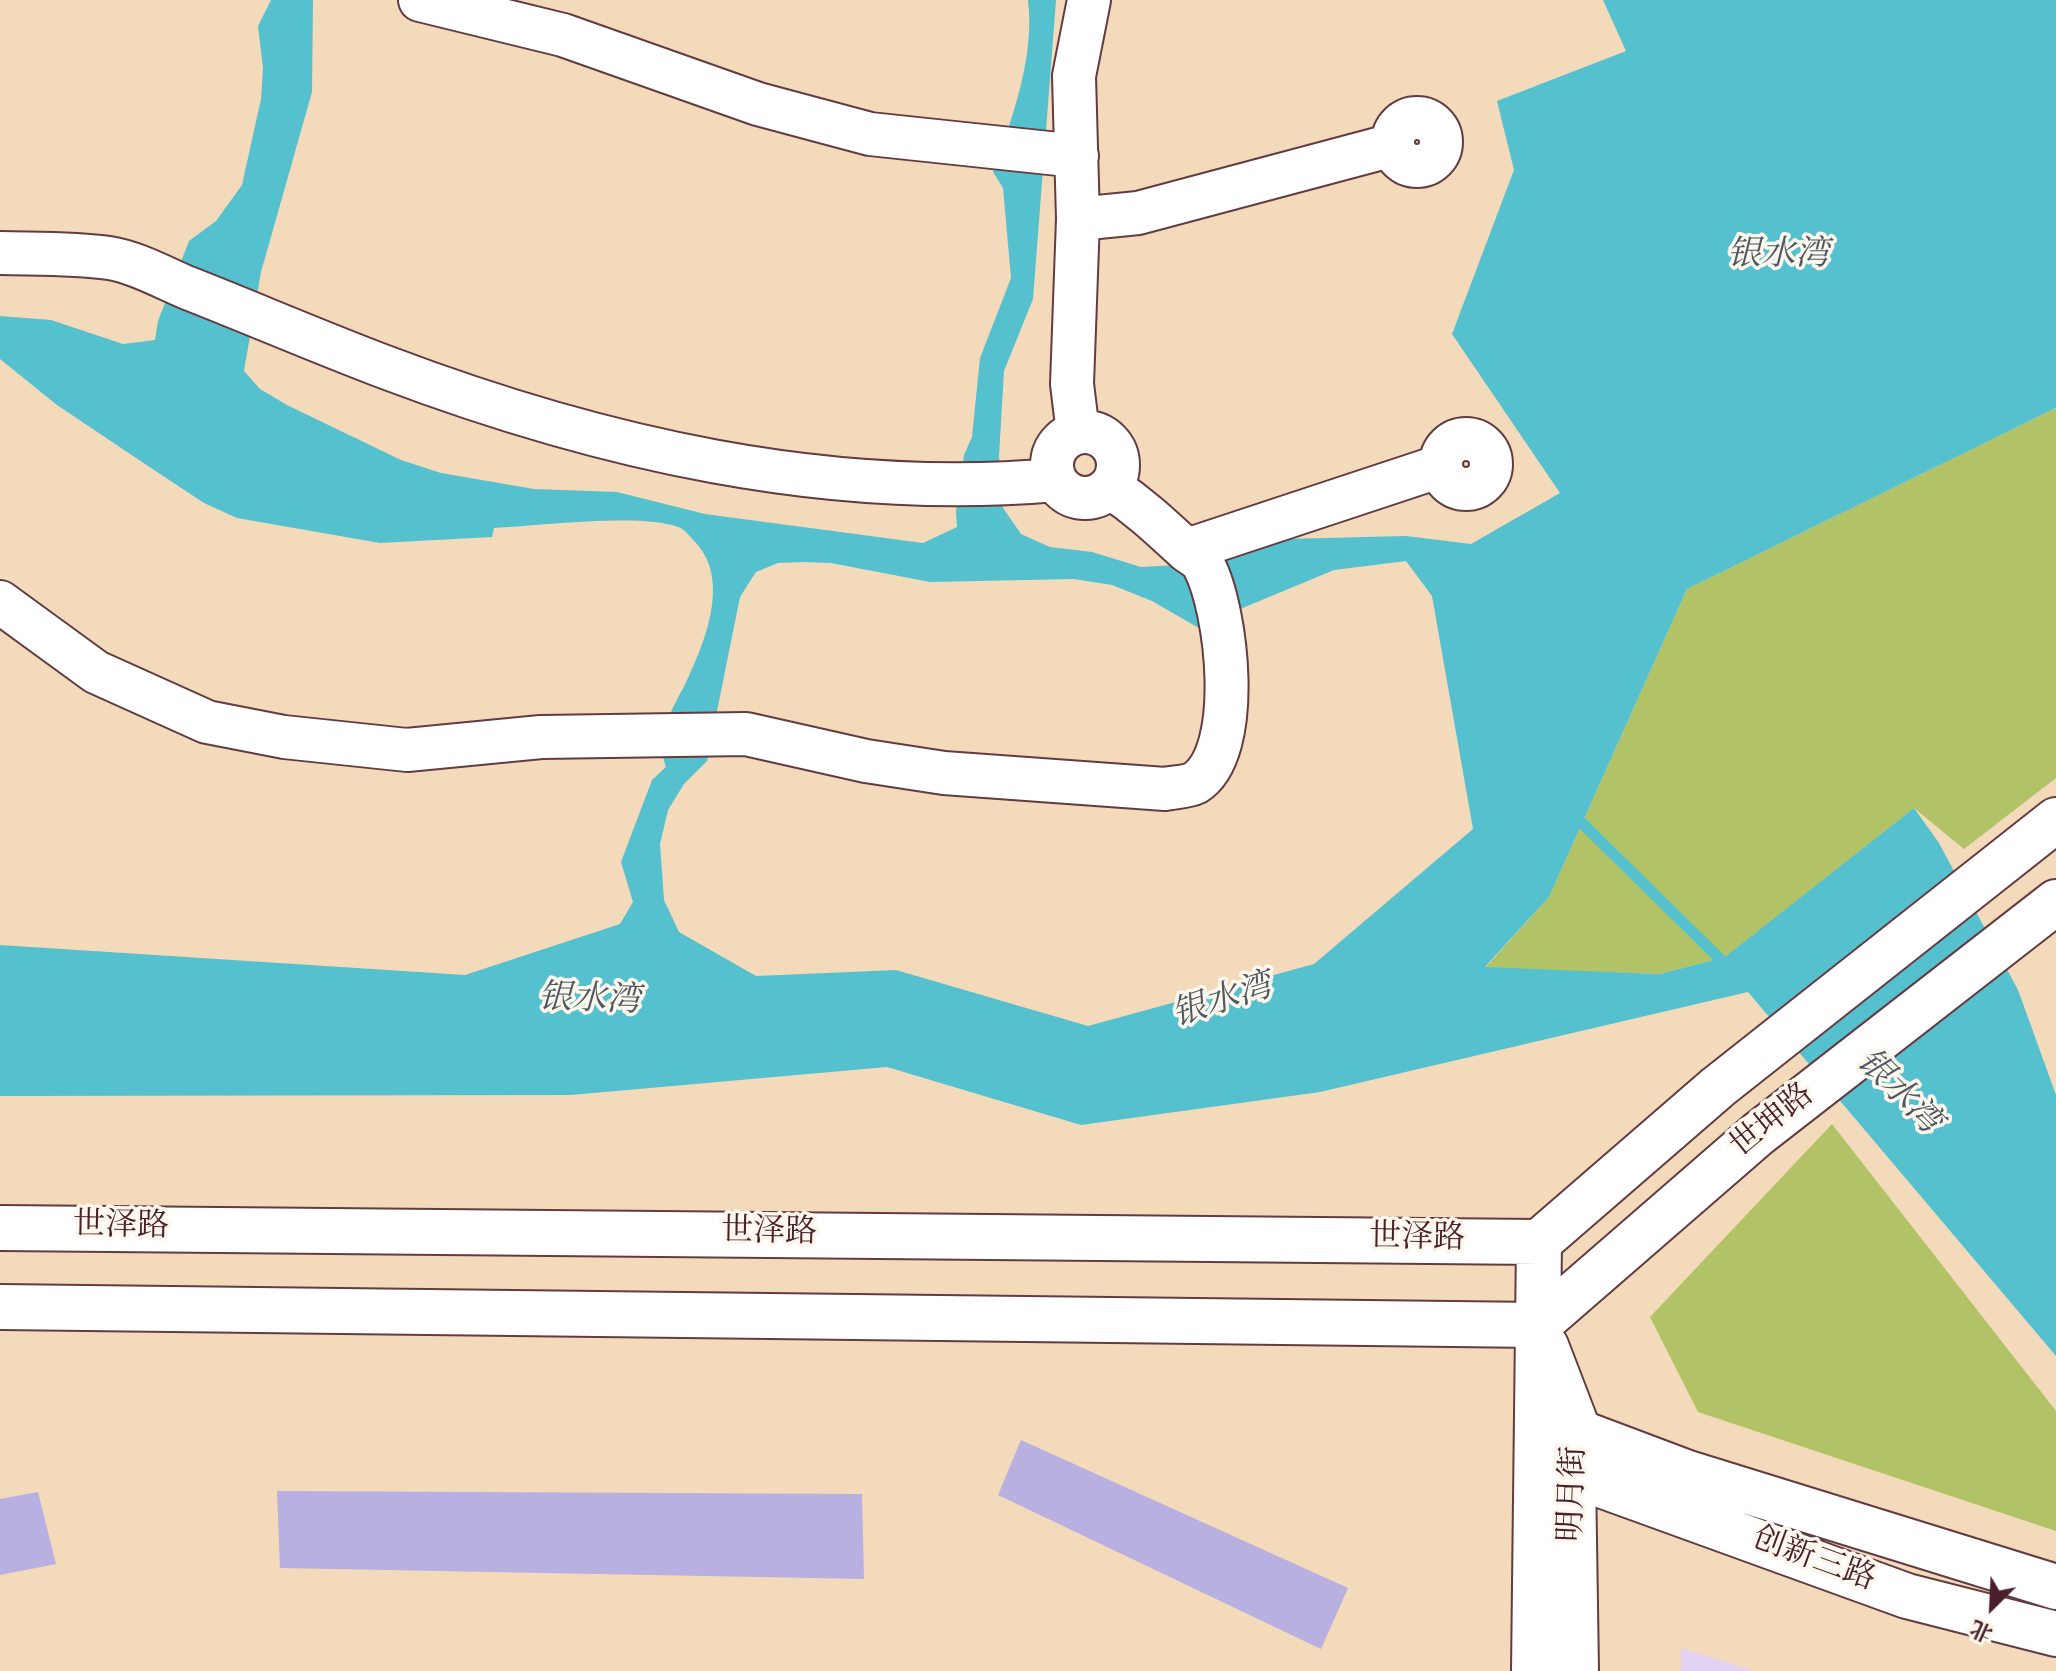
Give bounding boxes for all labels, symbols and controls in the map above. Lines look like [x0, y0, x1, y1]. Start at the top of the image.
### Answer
water label: 银水湾 [1727, 238, 1829, 278]
water label: 银水湾 [1168, 969, 1278, 1039]
water label: 银水湾 [537, 981, 641, 1025]
water label: 银水湾 [1846, 1044, 1946, 1144]
street label: 世坤路 [1725, 1078, 1823, 1168]
street label: 世泽路 [73, 1209, 169, 1249]
street label: 世泽路 [721, 1215, 817, 1255]
street label: 世泽路 [1369, 1221, 1465, 1261]
street label: 明月街 [1555, 1445, 1597, 1543]
street label: 创新三路 [1746, 1522, 1880, 1602]
north arrow [1952, 1567, 2032, 1647]
text: 北 [1966, 1610, 1999, 1648]

